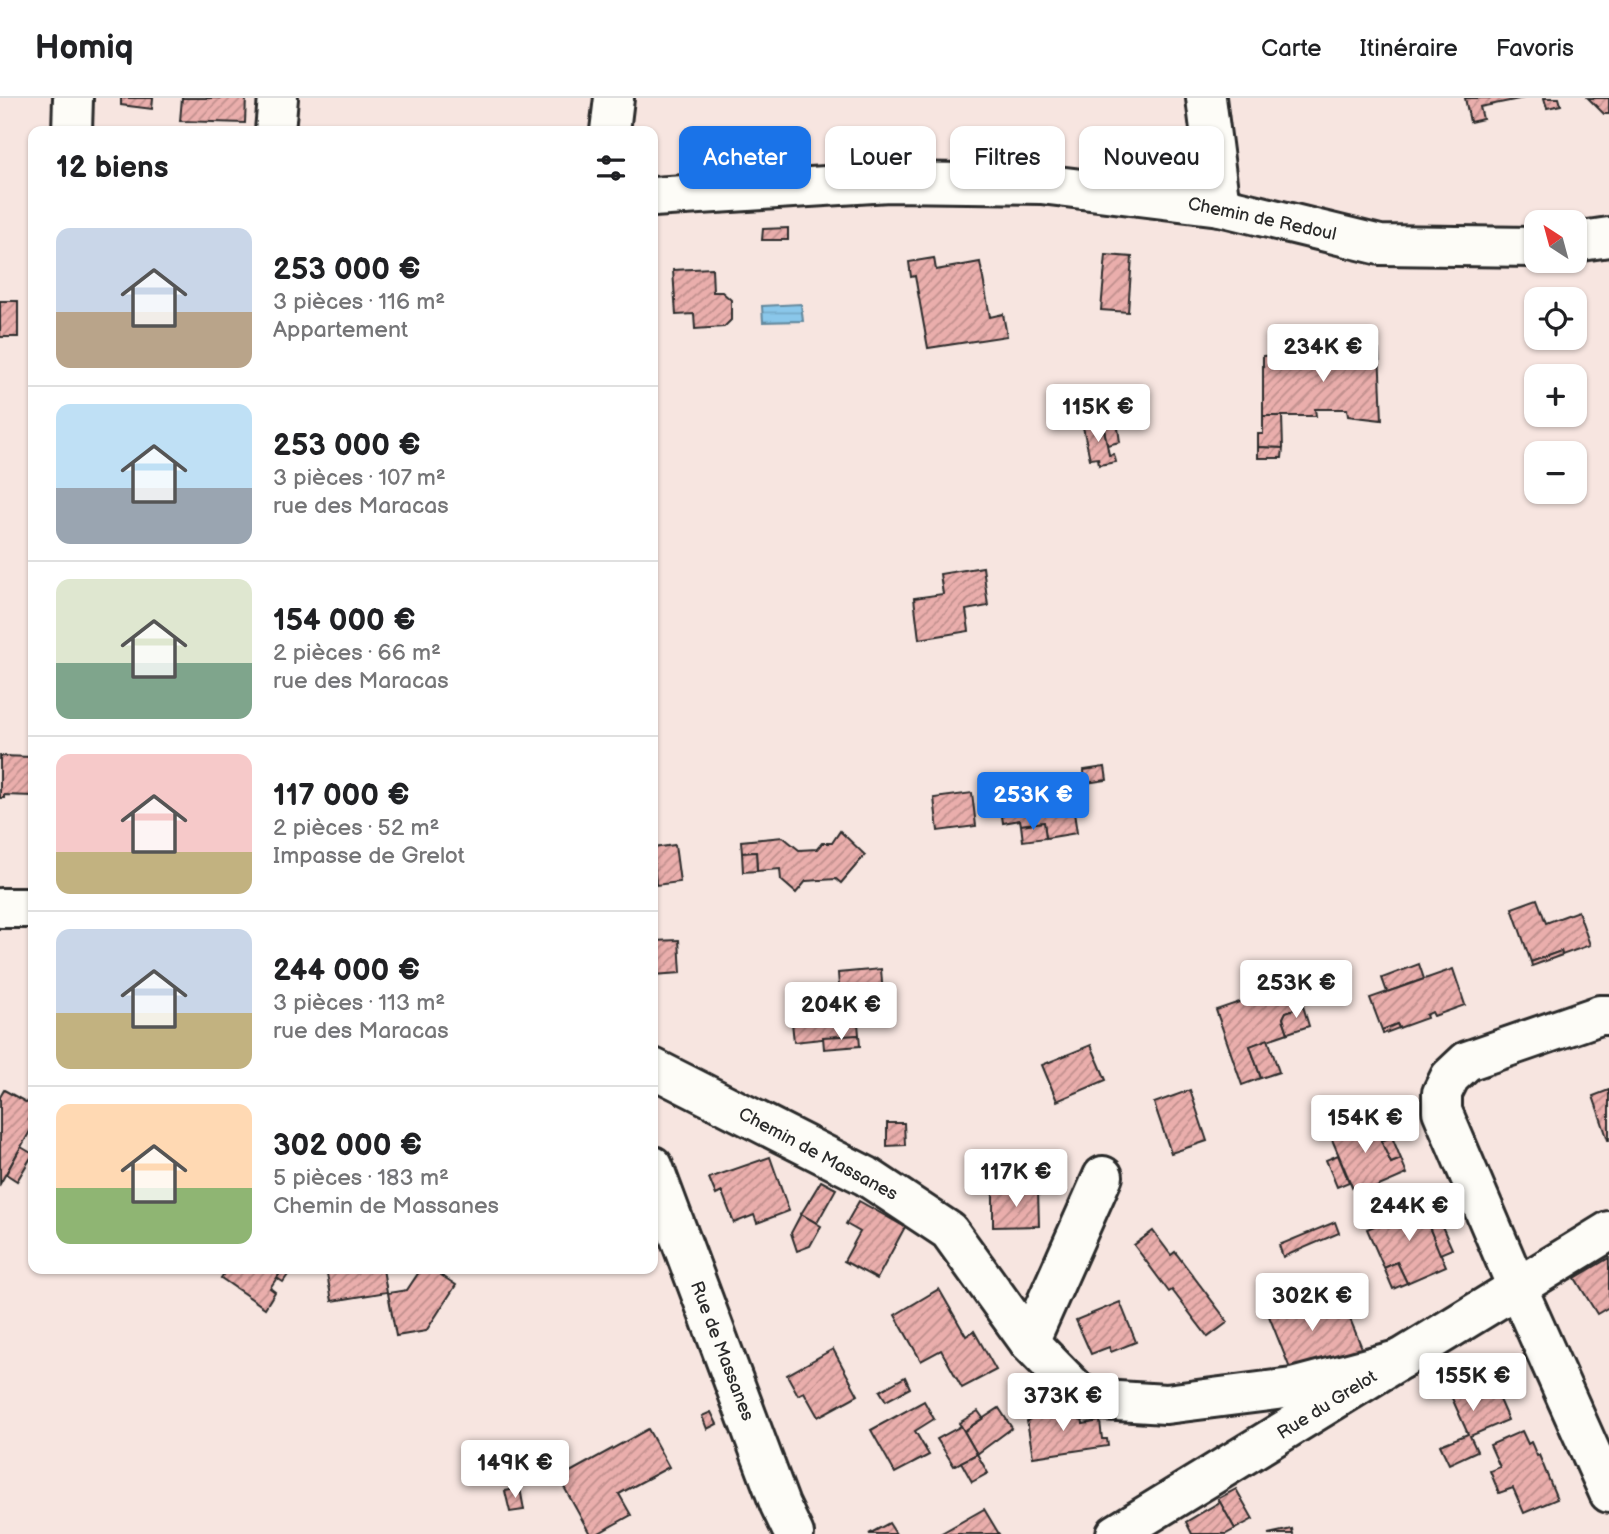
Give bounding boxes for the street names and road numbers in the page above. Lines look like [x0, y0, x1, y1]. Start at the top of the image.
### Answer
street label: Chemin de Redoul [1186, 193, 1338, 245]
street label: Chemin de Massanes [735, 1103, 901, 1205]
street label: Rue de Massanes [686, 1278, 758, 1424]
street label: Rue du Grelot [1273, 1366, 1381, 1444]

